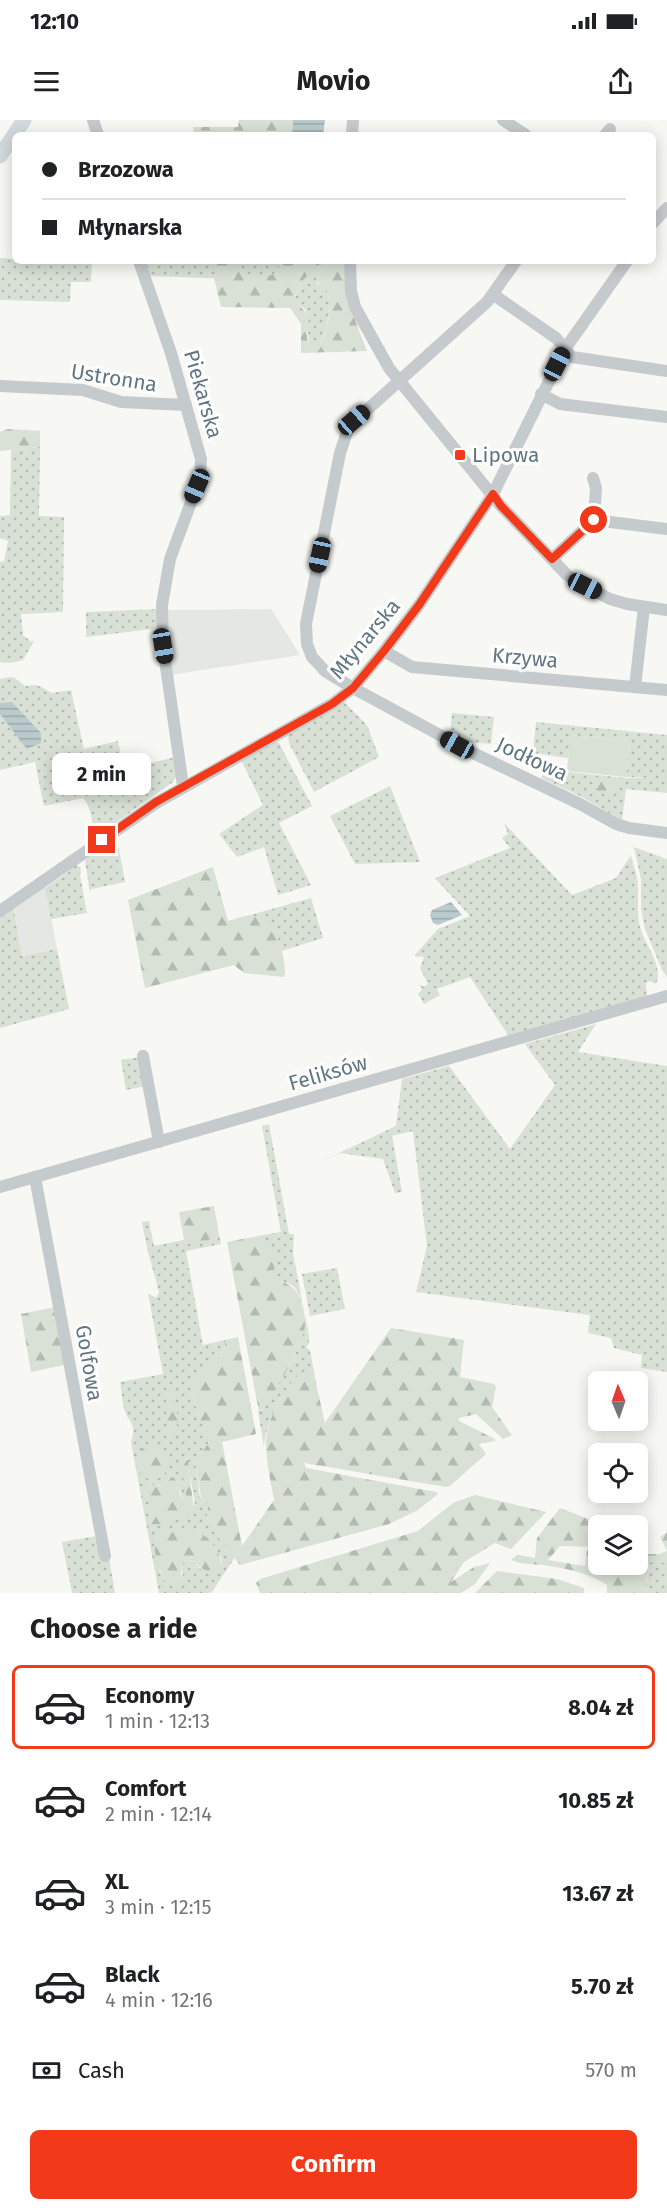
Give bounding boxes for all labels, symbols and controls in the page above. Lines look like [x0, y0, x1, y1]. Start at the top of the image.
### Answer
text: 12:10 [30, 8, 79, 35]
icon: menu [30, 65, 63, 98]
text: Movio [296, 65, 371, 97]
icon: share [604, 65, 637, 98]
text: Brzozowa [78, 156, 174, 183]
text: Młynarska [78, 214, 182, 241]
car [541, 344, 573, 384]
street label: Piekarska [178, 347, 228, 441]
street label: Ustronna [69, 358, 159, 398]
car [335, 401, 373, 439]
place label: Lipowa [472, 442, 539, 468]
marker: Lipowa [453, 448, 467, 462]
car [182, 466, 212, 506]
route start [580, 506, 607, 533]
car [307, 536, 333, 574]
car [565, 570, 605, 602]
street label: Młynarska [324, 594, 406, 684]
car [151, 627, 175, 665]
street label: Krzywa [491, 642, 559, 674]
car [437, 728, 477, 762]
street label: Jodłowa [492, 731, 572, 787]
callout: 2 min [52, 753, 152, 795]
text: 2 min [77, 762, 126, 786]
route end [88, 826, 115, 853]
street label: Feliksów [286, 1049, 370, 1097]
street label: Golfowa [70, 1323, 108, 1403]
north arrow [588, 1371, 648, 1431]
map controls [588, 1371, 648, 1575]
button: locate [588, 1443, 648, 1503]
button: layers [588, 1515, 648, 1575]
text: Choose a ride [30, 1613, 197, 1645]
icon: car [33, 1680, 87, 1734]
text: Economy [105, 1682, 194, 1709]
text: 8.04 zł [568, 1694, 634, 1721]
text: 1 min · 12:13 [105, 1709, 210, 1733]
icon: car [33, 1773, 87, 1827]
text: Comfort [105, 1775, 186, 1802]
text: 10.85 zł [558, 1787, 634, 1814]
text: 2 min · 12:14 [105, 1802, 212, 1826]
icon: car [33, 1866, 87, 1920]
text: XL [105, 1868, 129, 1895]
text: 13.67 zł [562, 1880, 634, 1907]
text: 3 min · 12:15 [105, 1895, 211, 1919]
icon: car [33, 1959, 87, 2013]
text: Black [105, 1961, 160, 1988]
text: 5.70 zł [571, 1973, 634, 2000]
text: 4 min · 12:16 [105, 1988, 213, 2012]
icon: cash [30, 2054, 63, 2087]
text: Cash [78, 2057, 125, 2084]
text: 570 m [585, 2058, 637, 2082]
button: Confirm [30, 2130, 637, 2199]

